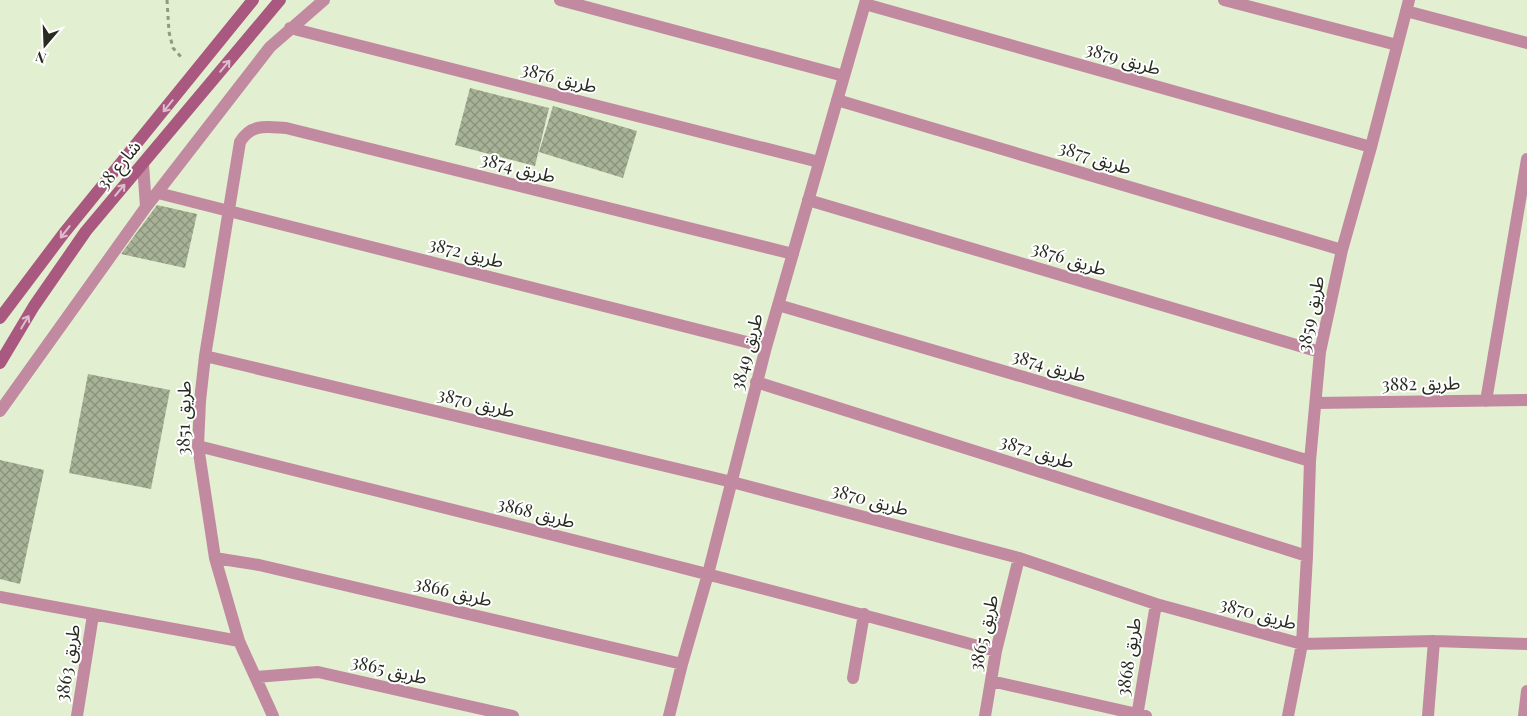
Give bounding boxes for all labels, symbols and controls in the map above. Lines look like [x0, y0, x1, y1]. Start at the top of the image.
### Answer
north arrow [20, 20, 70, 70]
street label: طريق 3879 [1083, 36, 1164, 80]
text: N [33, 47, 48, 68]
street label: طريق 3876 [519, 56, 600, 98]
one-way arrow [219, 59, 230, 72]
one-way arrow [162, 99, 173, 112]
street label: شارع 38 [91, 135, 148, 196]
street label: طريق 3877 [1056, 135, 1135, 180]
street label: طريق 3874 [478, 146, 558, 188]
one-way arrow [115, 184, 126, 197]
one-way arrow [59, 225, 70, 238]
street label: طريق 3872 [426, 231, 506, 273]
street label: طريق 3876 [1029, 235, 1110, 281]
street label: طريق 3859 [1291, 274, 1329, 354]
street label: طريق 3849 [724, 311, 768, 393]
one-way arrow [20, 315, 30, 329]
street label: طريق 3874 [1009, 343, 1089, 387]
street label: طريق 3882 [1381, 370, 1461, 396]
street label: طريق 3851 [170, 380, 196, 456]
street label: طريق 3870 [435, 381, 517, 423]
street label: طريق 3872 [997, 428, 1077, 474]
street label: طريق 3870 [829, 477, 911, 521]
street label: طريق 3868 [495, 491, 578, 533]
street label: طريق 3866 [412, 570, 495, 612]
street label: طريق 3870 [1217, 591, 1299, 635]
street label: طريق 3865 [963, 592, 1003, 673]
street label: طريق 3868 [1110, 616, 1146, 698]
street label: طريق 3863 [49, 622, 85, 703]
street label: طريق 3865 [349, 649, 430, 689]

